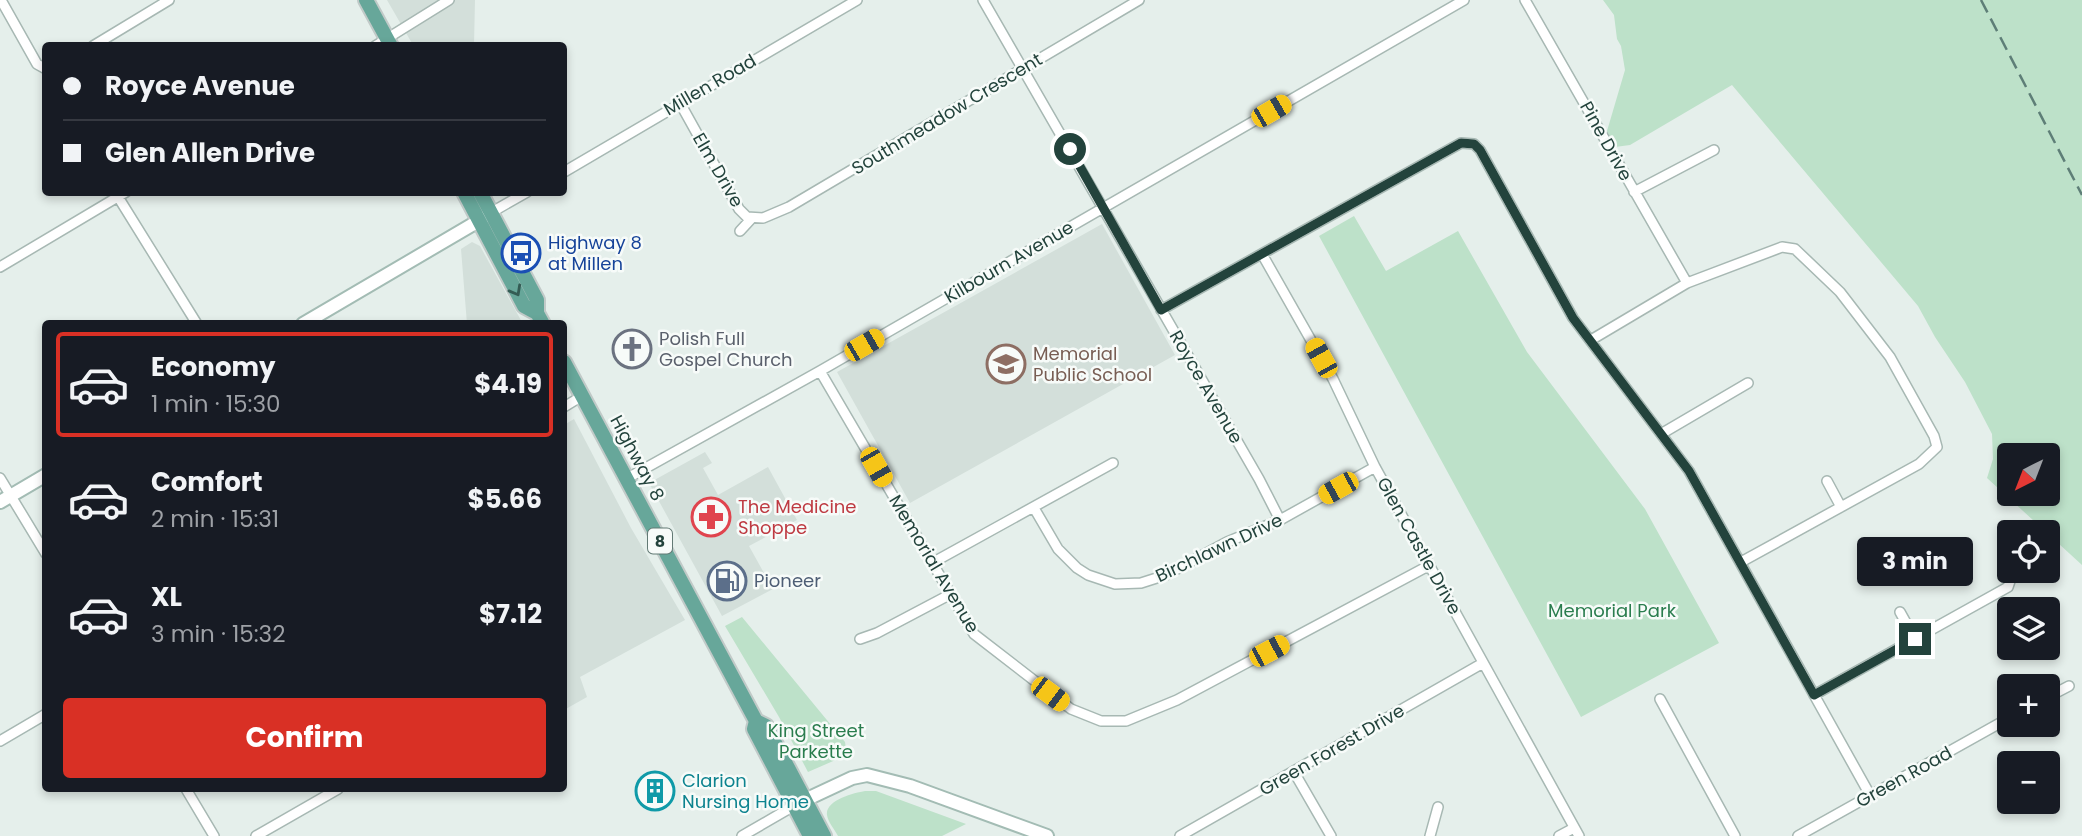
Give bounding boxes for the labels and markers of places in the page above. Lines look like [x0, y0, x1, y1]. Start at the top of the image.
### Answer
place label: Highway 8 at Millen [548, 230, 642, 276]
bus stop icon: Highway 8 at Millen [500, 232, 542, 274]
place label: Polish Full Gospel Church [659, 326, 793, 372]
church icon: Polish Full Gospel Church [611, 328, 653, 370]
place label: Memorial Public School [1033, 341, 1152, 387]
school or university icon: Memorial Public School [985, 343, 1027, 385]
place label: The Medicine Shoppe [738, 494, 857, 540]
pharmacy icon: The Medicine Shoppe [690, 496, 732, 538]
fuel station icon: Pioneer [706, 560, 748, 602]
place label: Pioneer [754, 568, 821, 593]
place label: Clarion Nursing Home [682, 768, 809, 814]
building icon: Clarion Nursing Home [634, 770, 676, 812]

